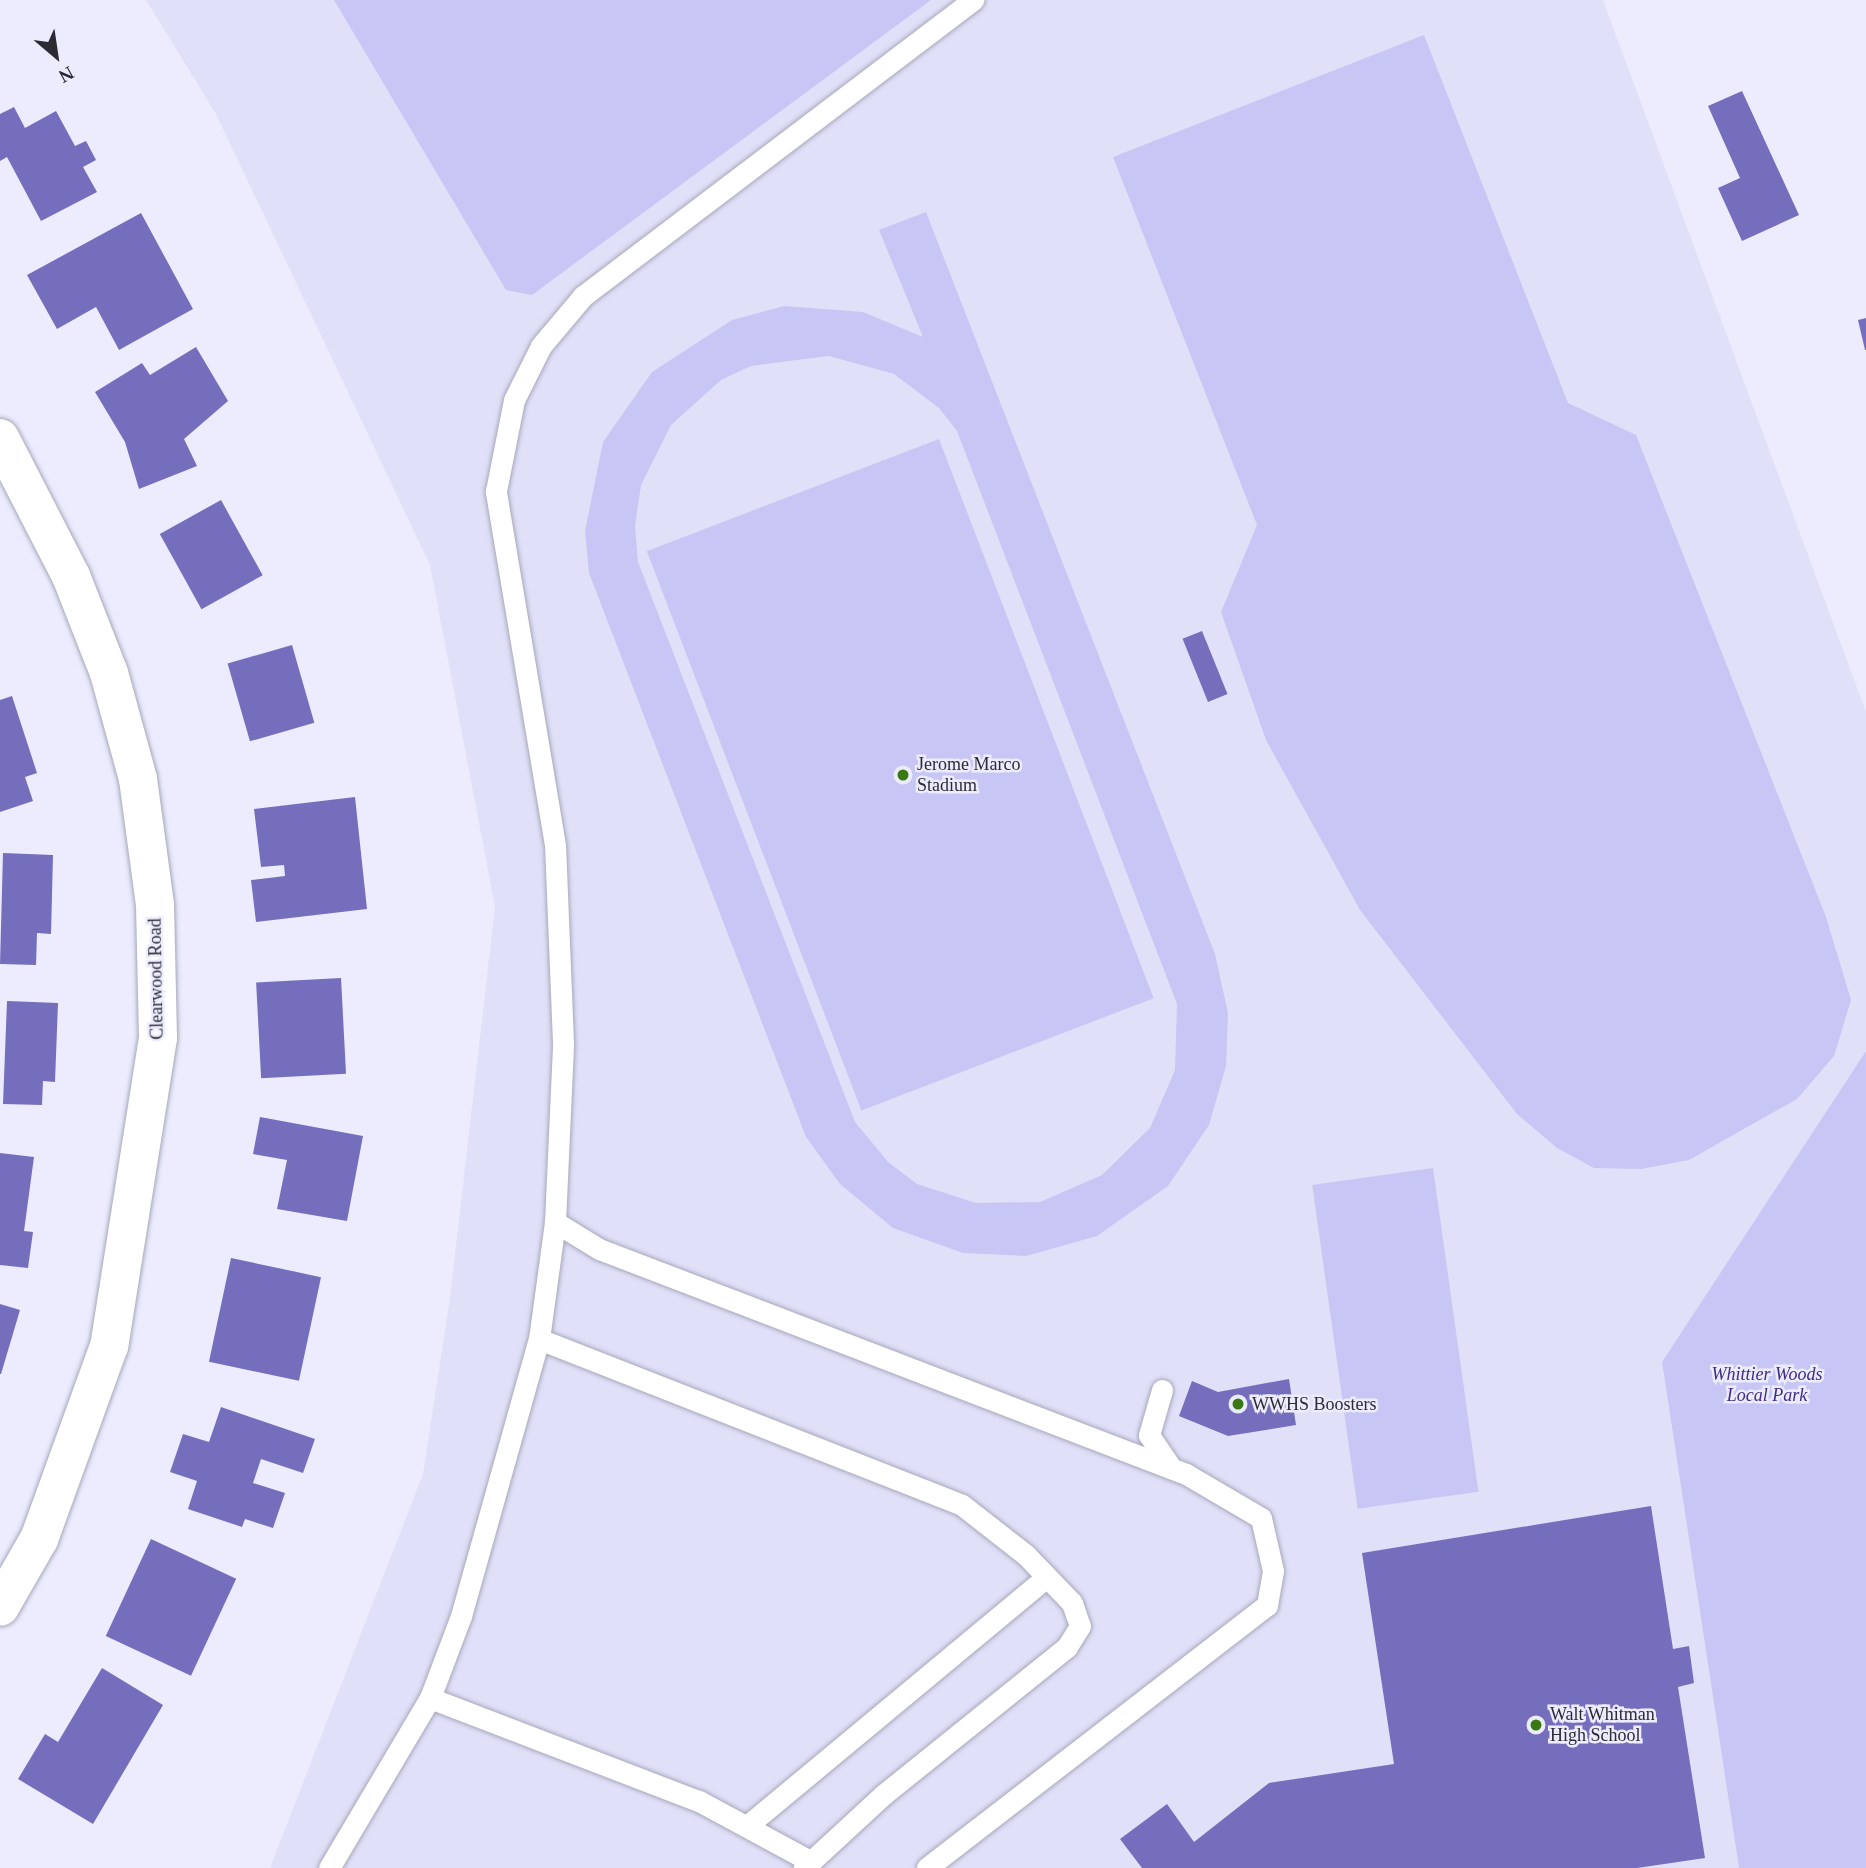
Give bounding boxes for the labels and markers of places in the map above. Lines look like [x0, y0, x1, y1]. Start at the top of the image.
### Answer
place label: Jerome Marco Stadium [917, 754, 1020, 796]
marker: Jerome Marco Stadium [895, 767, 911, 783]
place label: WWHS Boosters [1252, 1393, 1376, 1415]
marker: WWHS Boosters [1230, 1396, 1246, 1412]
place label: Walt Whitman High School [1550, 1704, 1655, 1746]
marker: Walt Whitman High School [1528, 1717, 1544, 1733]

